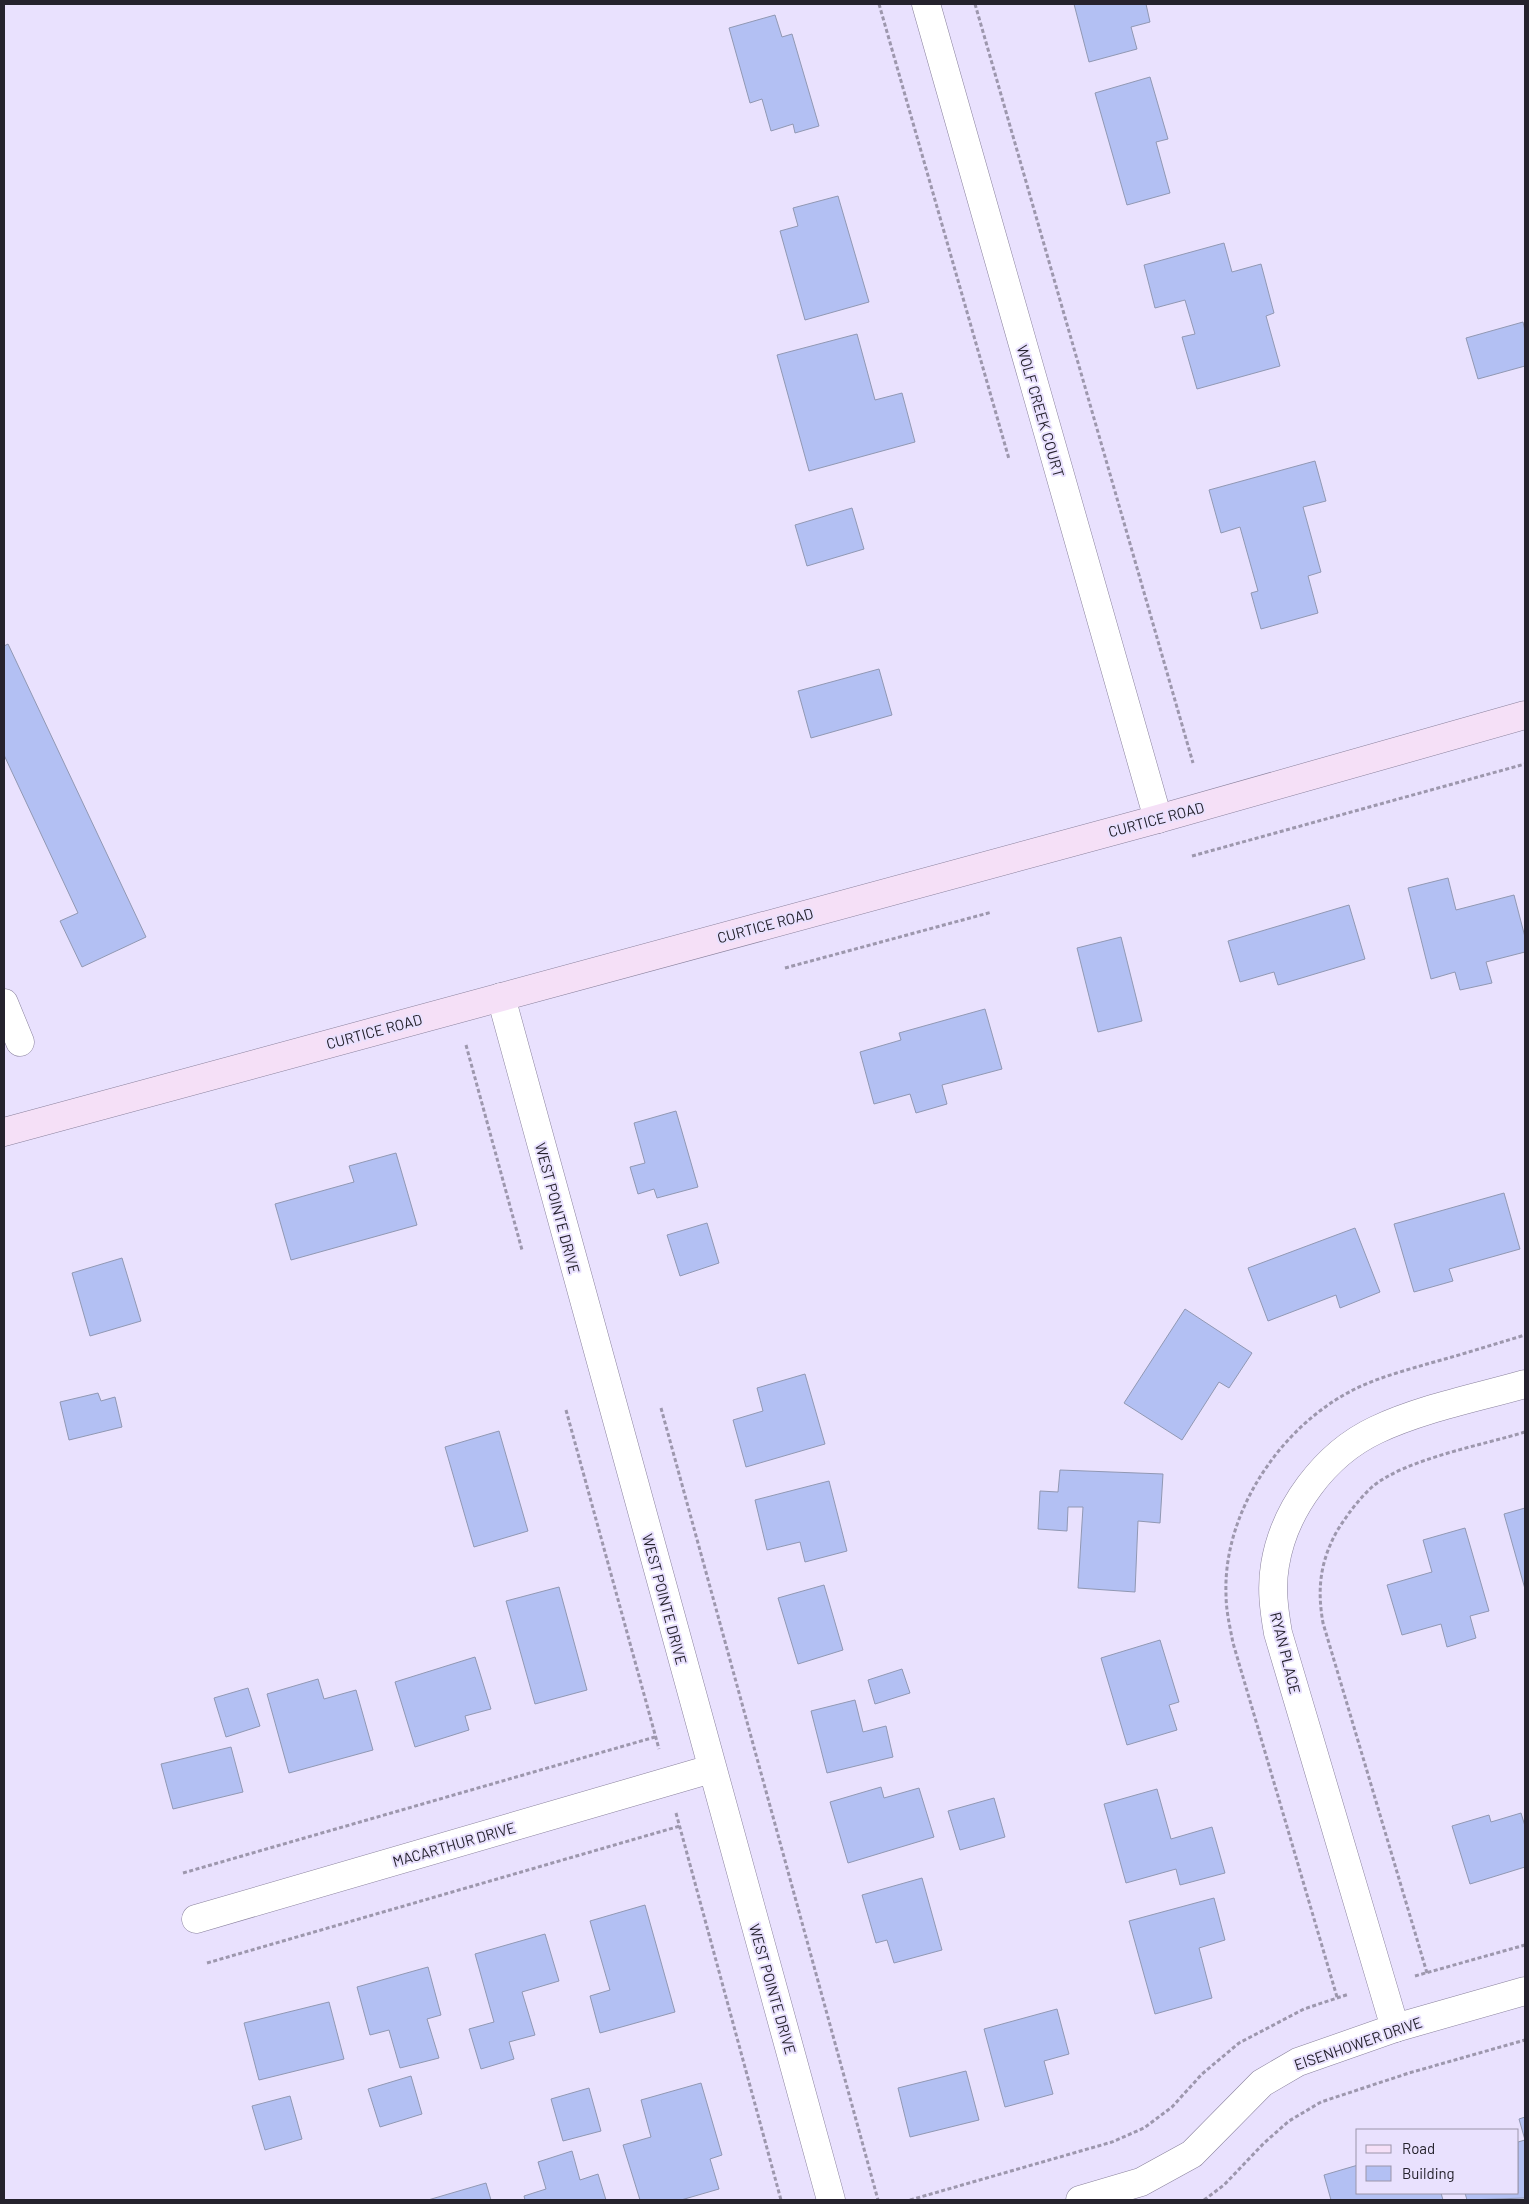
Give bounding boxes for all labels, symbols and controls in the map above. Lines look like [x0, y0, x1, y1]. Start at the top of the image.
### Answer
street label: WOLF CREEK COURT [1014, 343, 1068, 479]
street label: CURTICE ROAD [1106, 798, 1206, 840]
street label: CURTICE ROAD [715, 904, 815, 946]
street label: CURTICE ROAD [324, 1010, 424, 1052]
street label: WEST POINTE DRIVE [532, 1141, 584, 1275]
street label: WEST POINTE DRIVE [639, 1532, 691, 1666]
street label: RYAN PLACE [1267, 1610, 1305, 1696]
street label: MACARTHUR DRIVE [390, 1818, 518, 1870]
street label: WEST POINTE DRIVE [746, 1922, 800, 2056]
street label: EISENHOWER DRIVE [1292, 2013, 1424, 2073]
legend [1356, 2129, 1519, 2194]
text: Road [1402, 2139, 1435, 2157]
text: Building [1402, 2164, 1455, 2182]

